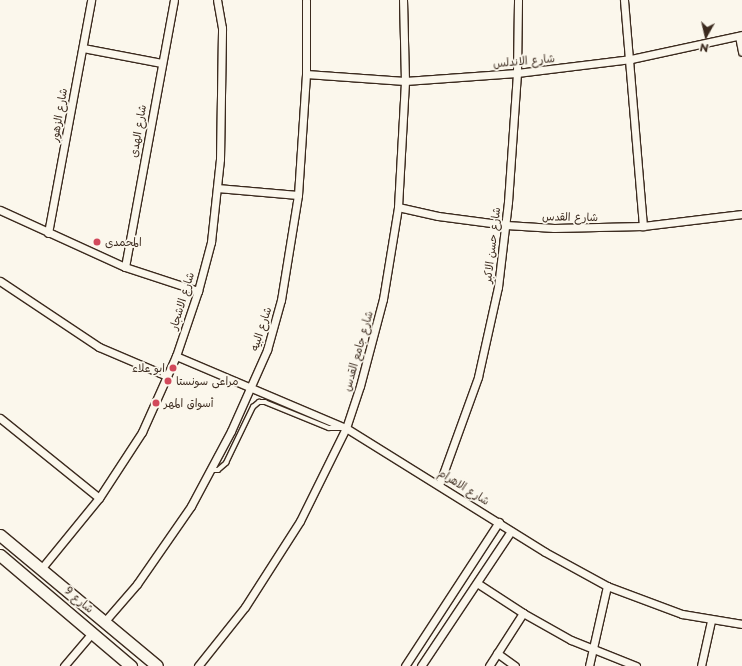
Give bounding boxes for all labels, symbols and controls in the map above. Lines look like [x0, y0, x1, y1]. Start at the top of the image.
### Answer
north arrow [686, 16, 726, 56]
text: N [699, 39, 710, 57]
street label: شارع الاندلس [493, 52, 555, 70]
street label: شارع الزهور [48, 87, 70, 143]
street label: شارع الهدى [127, 104, 149, 158]
street label: شارع حسن الاكبر [481, 206, 503, 284]
street label: شارع القدس [542, 210, 598, 224]
place label: المحمدى [105, 235, 142, 249]
marker: المحمدى [92, 237, 102, 247]
street label: شارع الاشجار [167, 271, 197, 331]
street label: شارع البيه [248, 305, 274, 353]
street label: شارع جامع القدس [340, 309, 376, 393]
place label: ابو علاء [132, 361, 165, 375]
marker: ابو علاء [168, 363, 178, 373]
place label: مراعى سونستا [176, 374, 239, 388]
marker: مراعى سونستا [163, 376, 173, 386]
place label: أسواق المهر [164, 396, 214, 410]
marker: أسواق المهر [151, 398, 161, 408]
street label: شارع الاهرام [436, 466, 492, 508]
street label: شارع 9 [62, 584, 96, 616]

